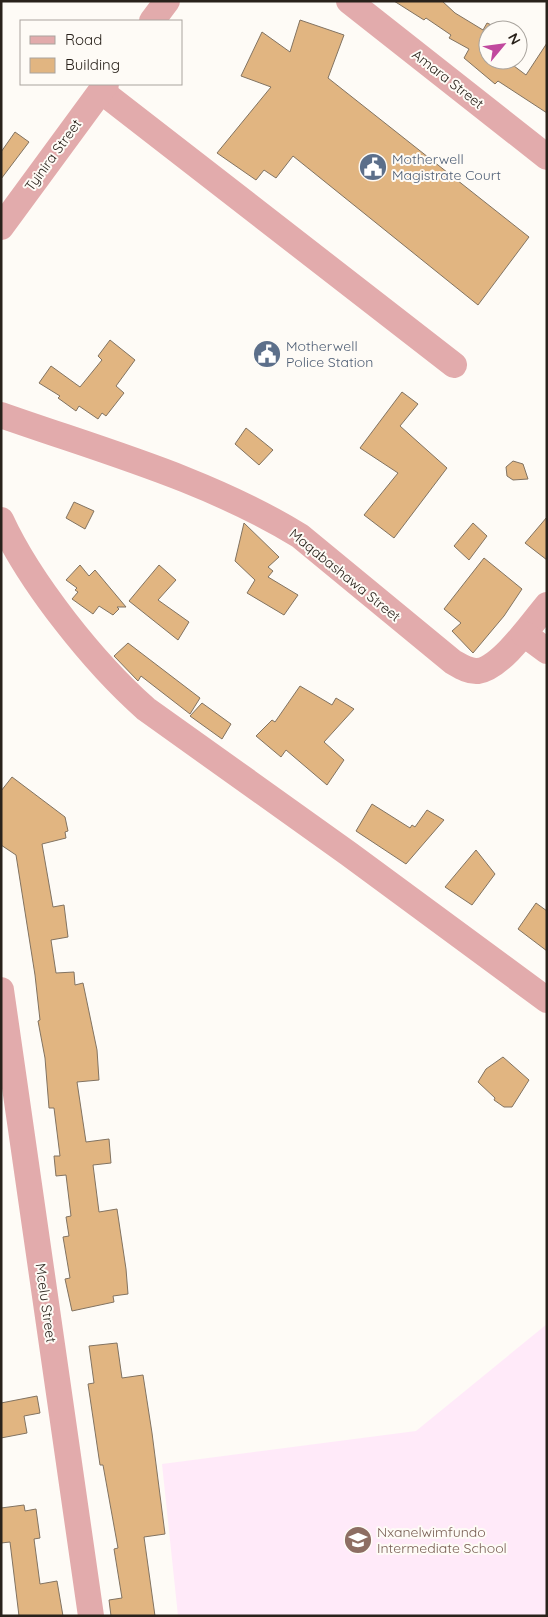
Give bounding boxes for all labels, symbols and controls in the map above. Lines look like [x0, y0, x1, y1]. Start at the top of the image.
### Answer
legend [20, 20, 182, 85]
north arrow [478, 20, 528, 70]
text: Road [65, 30, 102, 49]
text: N [504, 30, 525, 48]
street label: Amara Street [409, 45, 488, 113]
text: Building [65, 55, 120, 74]
street label: Tyinira Street [21, 115, 85, 195]
place label: Motherwell Magistrate Court [392, 150, 501, 184]
public building icon: Motherwell Magistrate Court [358, 152, 388, 182]
place label: Motherwell Police Station [286, 337, 373, 371]
public building icon: Motherwell Police Station [252, 339, 282, 369]
street label: Maqabashawa Street [286, 525, 405, 626]
street label: Mcelu Street [32, 1262, 61, 1344]
place label: Nxanelwimfundo Intermediate School [377, 1523, 507, 1557]
school or university icon: Nxanelwimfundo Intermediate School [343, 1525, 373, 1555]

